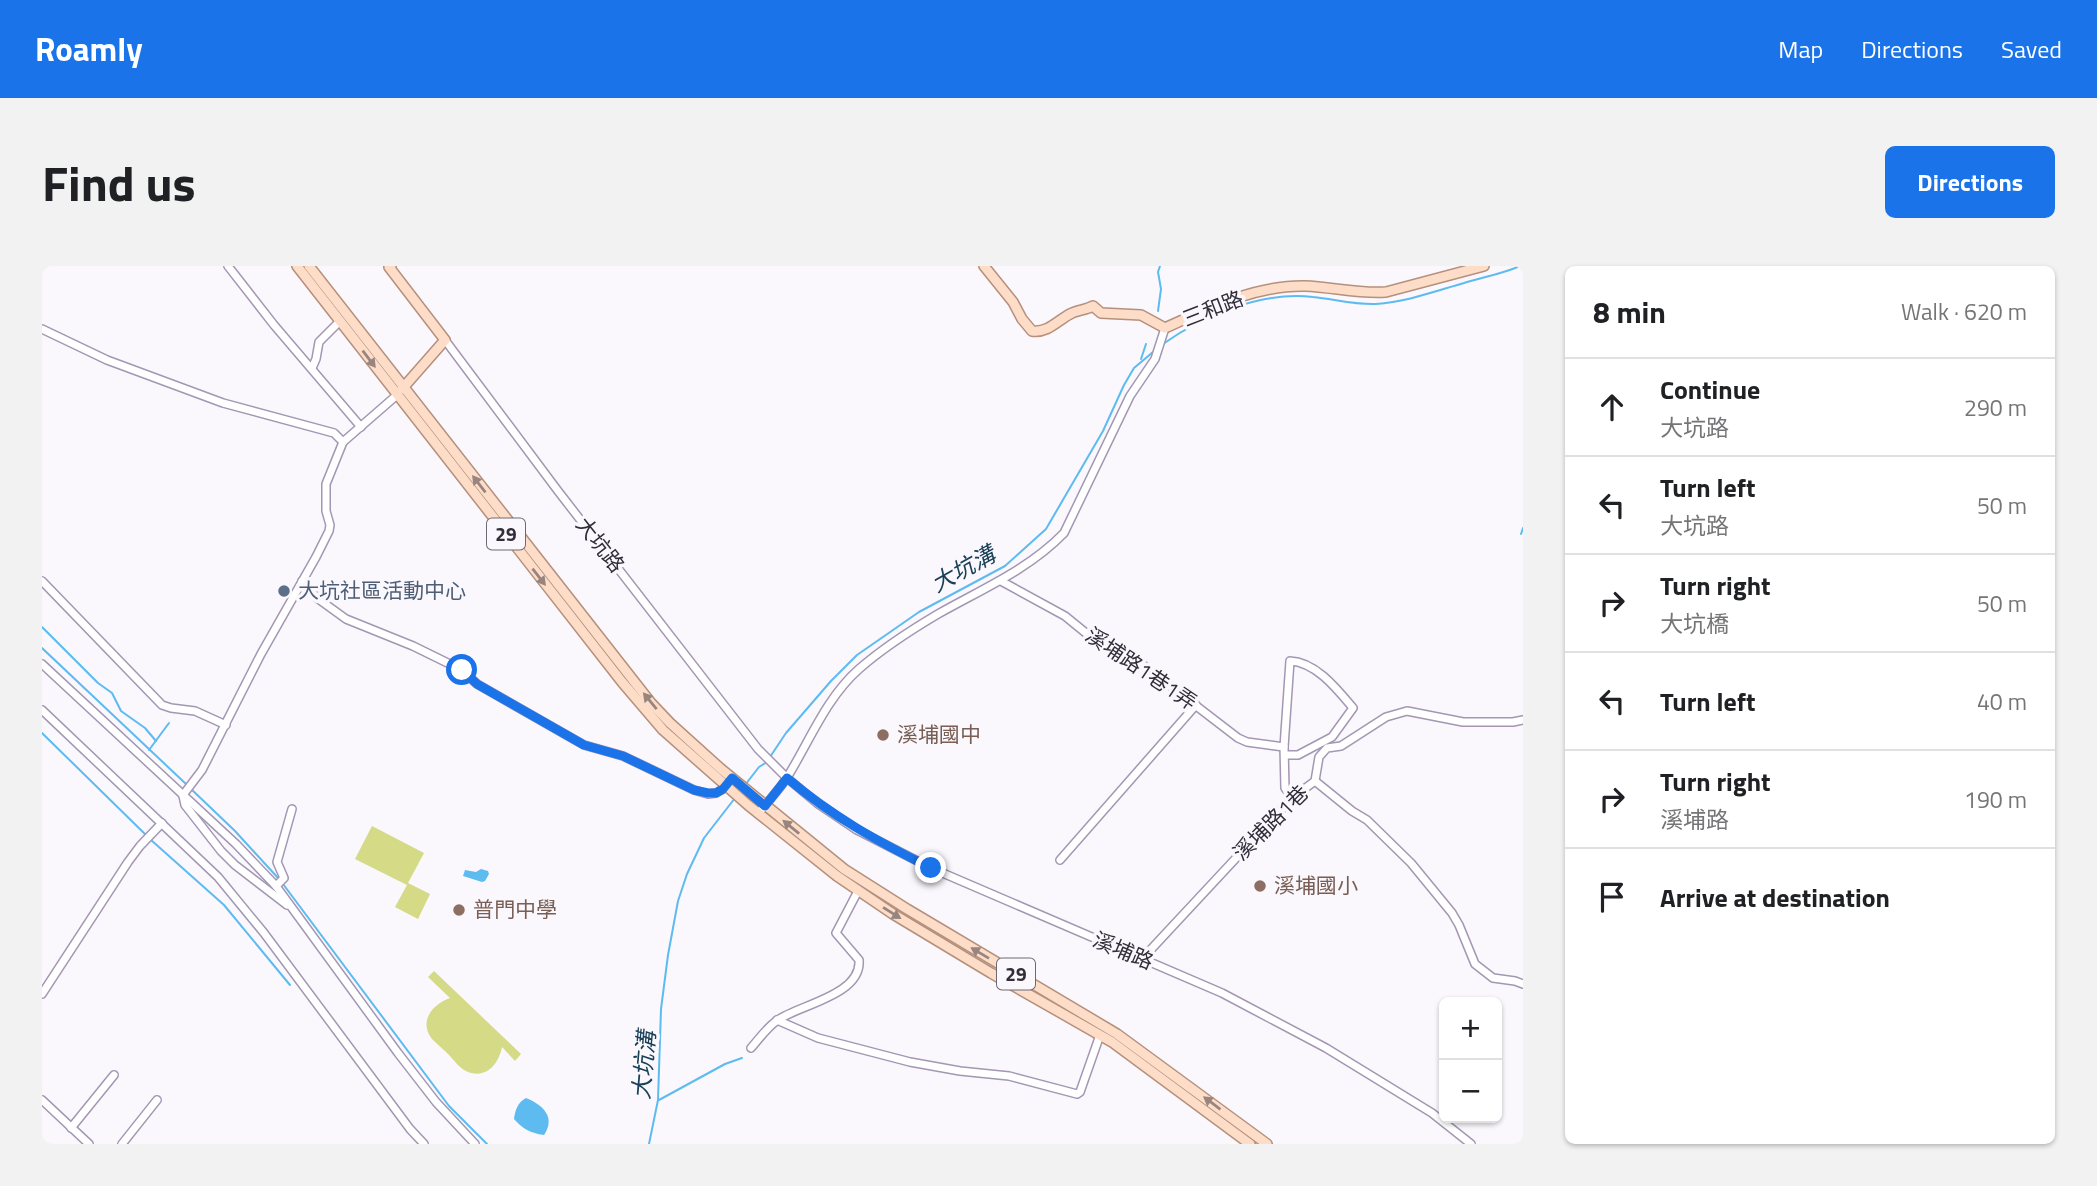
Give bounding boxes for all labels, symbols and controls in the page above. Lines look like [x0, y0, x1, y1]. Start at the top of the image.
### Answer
text: Roamly [35, 24, 143, 74]
text: Map [1778, 31, 1823, 67]
text: Directions [1861, 31, 1963, 67]
text: Saved [2001, 31, 2062, 67]
text: Find us [42, 145, 196, 220]
button: Directions [1885, 146, 2055, 218]
street label: 三和路 [1177, 282, 1248, 334]
text: 8 min [1593, 289, 1666, 335]
text: Walk · 620 m [1901, 294, 2027, 329]
one-way arrow [361, 349, 376, 367]
text: Continue [1660, 370, 1760, 409]
icon: ahead [1593, 388, 1631, 426]
text: 290 m [1964, 390, 2027, 425]
text: 大坑路 [1660, 410, 1729, 445]
text: Turn left [1660, 468, 1755, 507]
one-way arrow [473, 475, 487, 493]
icon: left [1593, 486, 1631, 524]
text: 50 m [1977, 488, 2027, 523]
text: 大坑路 [1660, 508, 1729, 543]
street label: 大坑路 [569, 510, 633, 579]
road number: 29 [487, 518, 525, 550]
water label: 大坑溝 [924, 535, 1004, 601]
text: Turn right [1660, 566, 1771, 605]
one-way arrow [531, 568, 546, 585]
place label: 大坑社區活動中心 [298, 574, 466, 606]
marker: 大坑社區活動中心 [276, 583, 292, 599]
icon: right [1593, 584, 1631, 622]
text: 50 m [1977, 586, 2027, 621]
text: 大坑橋 [1660, 606, 1729, 641]
street label: 溪埔路1巷1弄 [1079, 619, 1204, 717]
route start [446, 654, 477, 685]
icon: left [1593, 682, 1631, 720]
text: Turn left [1660, 682, 1755, 721]
text: 40 m [1977, 684, 2027, 719]
one-way arrow [643, 693, 658, 710]
place label: 溪埔國中 [897, 718, 981, 750]
marker: 溪埔國中 [875, 727, 891, 743]
text: Turn right [1660, 762, 1771, 801]
street label: 溪埔路1巷 [1225, 777, 1315, 867]
icon: right [1593, 780, 1631, 818]
text: 190 m [1964, 782, 2027, 817]
text: 溪埔路 [1660, 802, 1729, 837]
one-way arrow [783, 820, 800, 835]
route end [915, 852, 946, 883]
place label: 溪埔國小 [1274, 869, 1358, 901]
marker: 溪埔國小 [1252, 878, 1268, 894]
icon: arrive [1593, 878, 1631, 916]
text: Arrive at destination [1660, 878, 1890, 917]
place label: 普門中學 [473, 893, 557, 925]
marker: 普門中學 [451, 902, 467, 918]
one-way arrow [882, 906, 902, 919]
street label: 溪埔路 [1088, 923, 1159, 977]
one-way arrow [971, 947, 990, 959]
road number: 29 [997, 958, 1035, 989]
map controls [1439, 997, 1502, 1123]
button: + [1439, 997, 1502, 1060]
water label: 大坑溝 [623, 1026, 664, 1101]
button: − [1439, 1060, 1502, 1123]
one-way arrow [1203, 1096, 1221, 1110]

